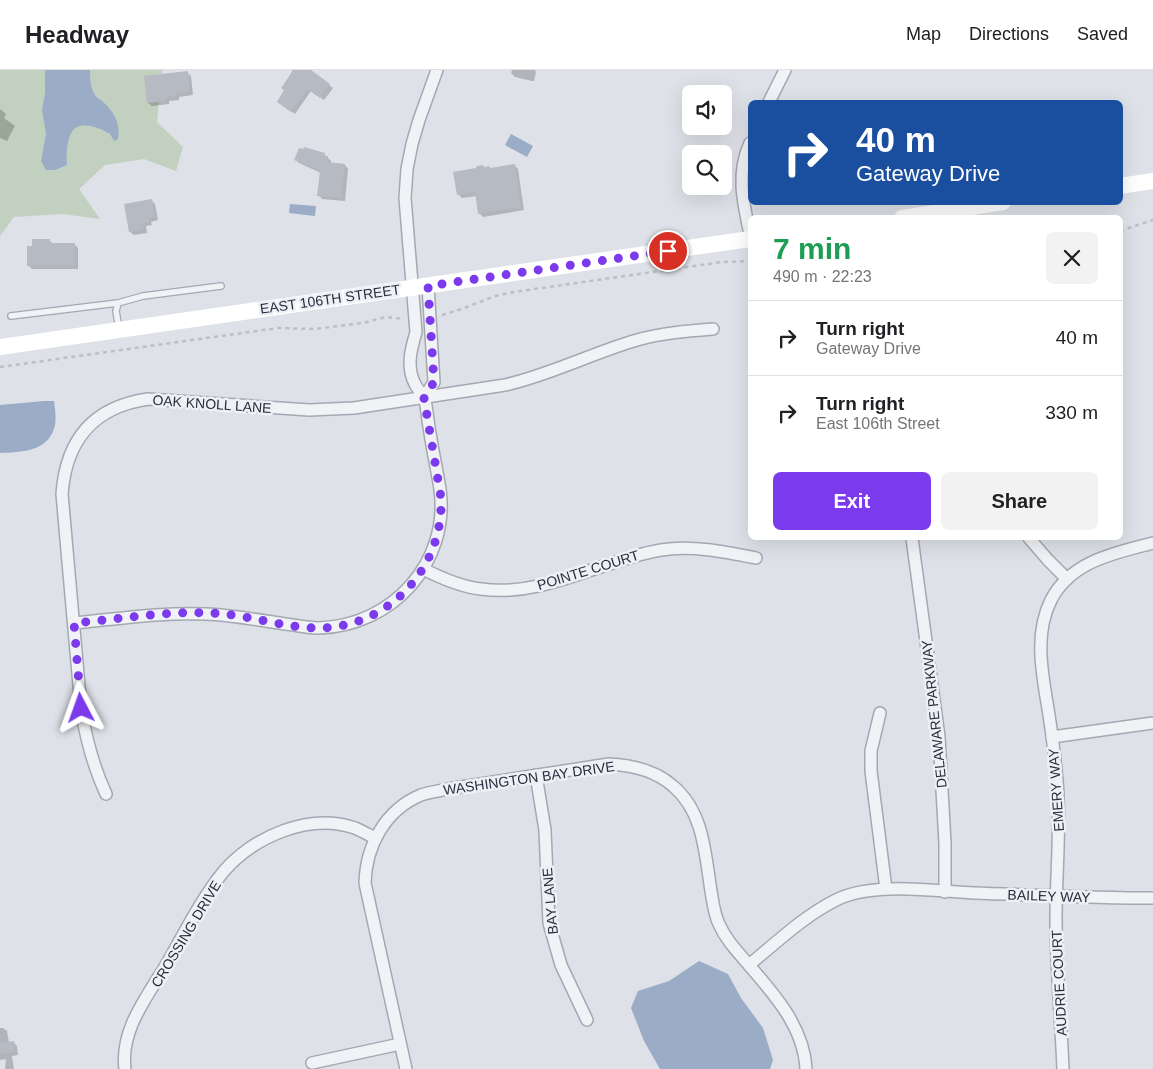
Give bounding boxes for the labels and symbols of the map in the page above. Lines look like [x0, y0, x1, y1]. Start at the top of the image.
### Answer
pin [647, 230, 689, 272]
street label: EAST 106TH STREET [259, 281, 402, 317]
street label: OAK KNOLL LANE [152, 392, 272, 416]
street label: POINTE COURT [535, 547, 641, 593]
street label: DELAWARE PARKWAY [918, 638, 950, 789]
position arrow [54, 681, 106, 733]
street label: EMERY WAY [1045, 747, 1067, 832]
street label: WASHINGTON BAY DRIVE [442, 758, 616, 798]
street label: BAY LANE [539, 867, 561, 935]
street label: CROSSING DRIVE [148, 878, 224, 990]
street label: BAILEY WAY [1007, 887, 1091, 905]
street label: AUDRIE COURT [1048, 929, 1070, 1037]

